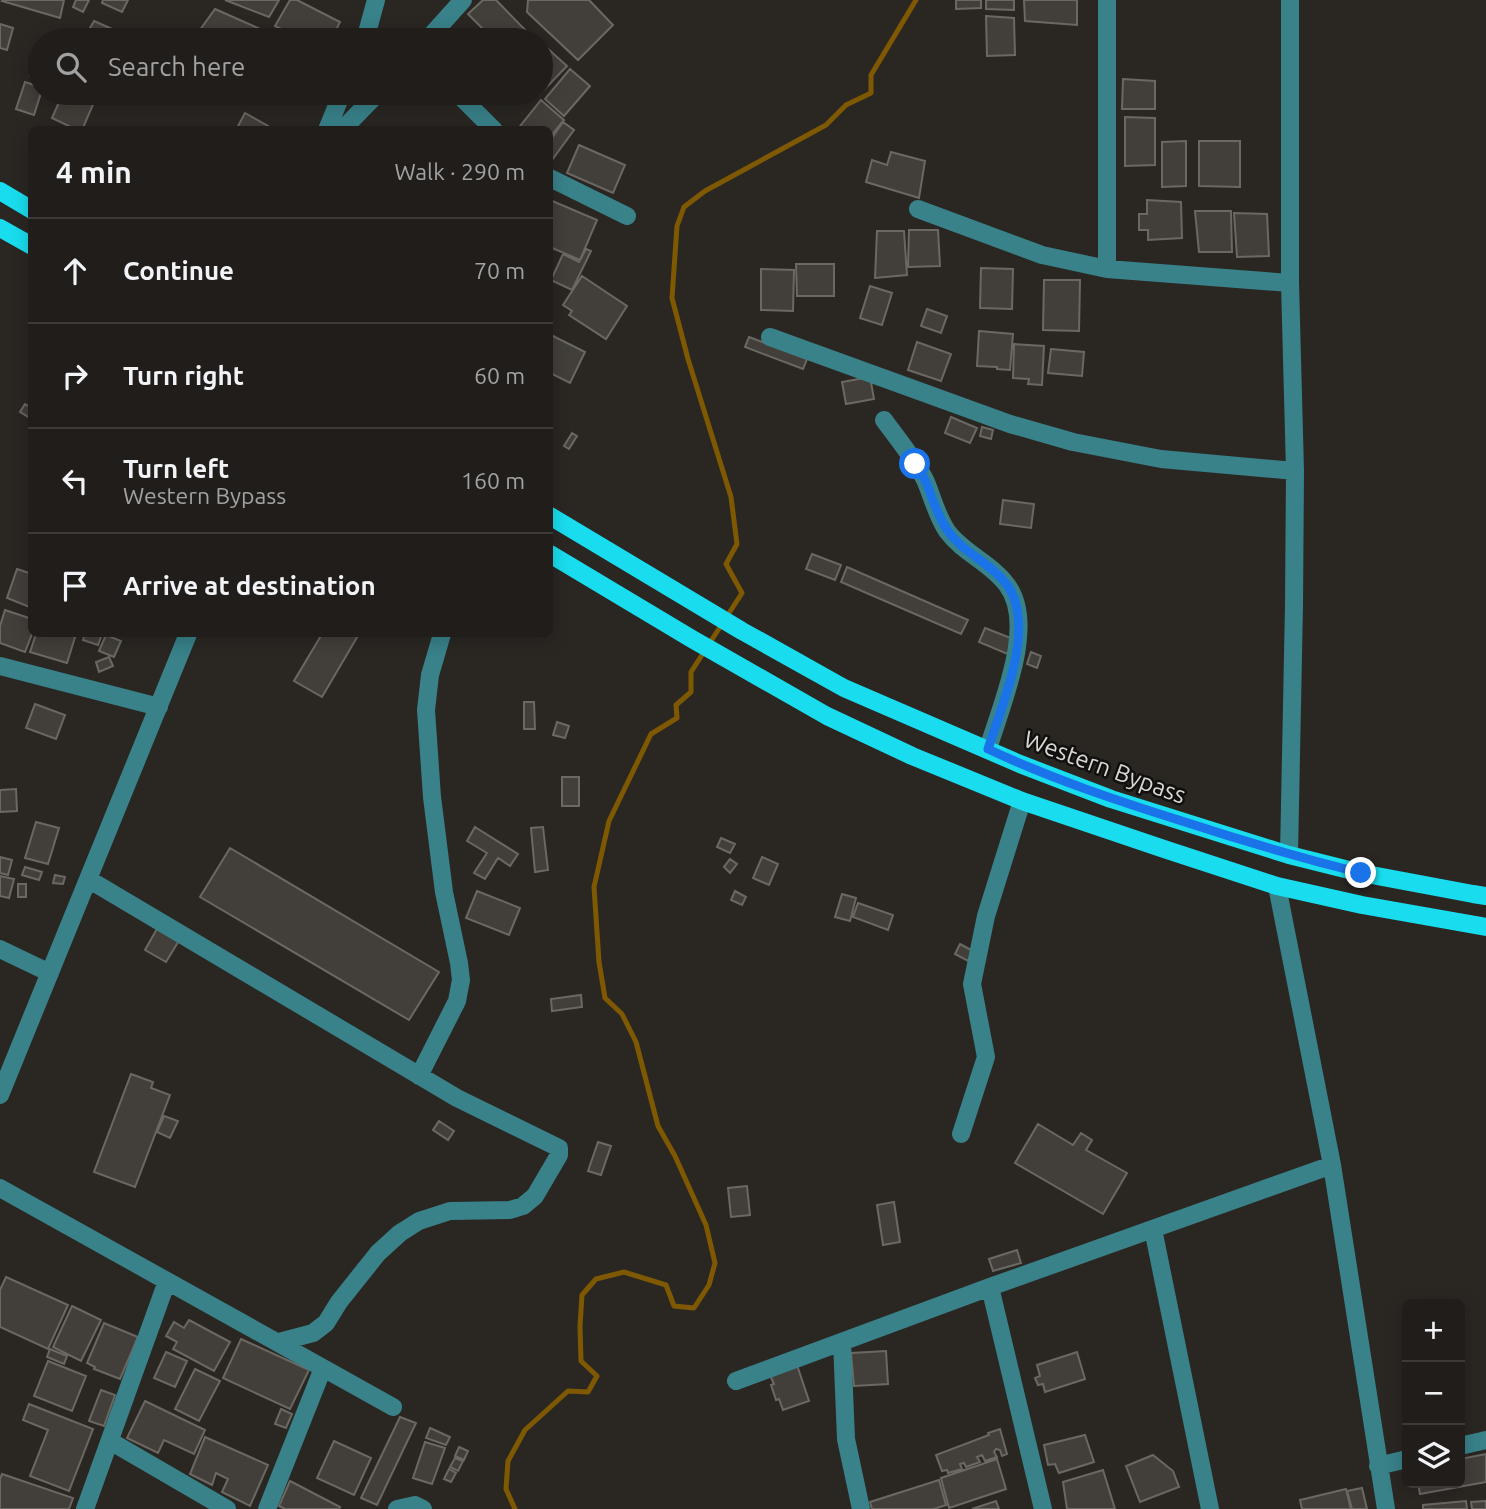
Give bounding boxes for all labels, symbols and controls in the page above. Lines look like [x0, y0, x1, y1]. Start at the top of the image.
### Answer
search box [28, 28, 553, 105]
icon: search [52, 48, 90, 86]
text: Search here [108, 52, 245, 81]
text: 4 min [56, 155, 132, 189]
text: Walk · 290 m [394, 159, 525, 184]
icon: ahead [56, 252, 94, 290]
text: Continue [123, 256, 234, 285]
text: 70 m [474, 258, 525, 283]
icon: right [56, 357, 94, 395]
text: Turn right [123, 361, 244, 390]
text: 60 m [474, 363, 525, 388]
route start [899, 448, 930, 479]
text: Turn left [123, 454, 229, 483]
icon: left [56, 462, 94, 500]
text: 160 m [461, 468, 525, 493]
text: Western Bypass [123, 483, 286, 508]
icon: arrive [56, 567, 94, 605]
text: Arrive at destination [123, 571, 376, 600]
street label: Western Bypass [1020, 725, 1190, 809]
route end [1345, 857, 1376, 888]
map controls [1402, 1299, 1465, 1488]
button: + [1402, 1299, 1465, 1362]
button: − [1402, 1362, 1465, 1425]
button: layers [1402, 1425, 1465, 1488]

